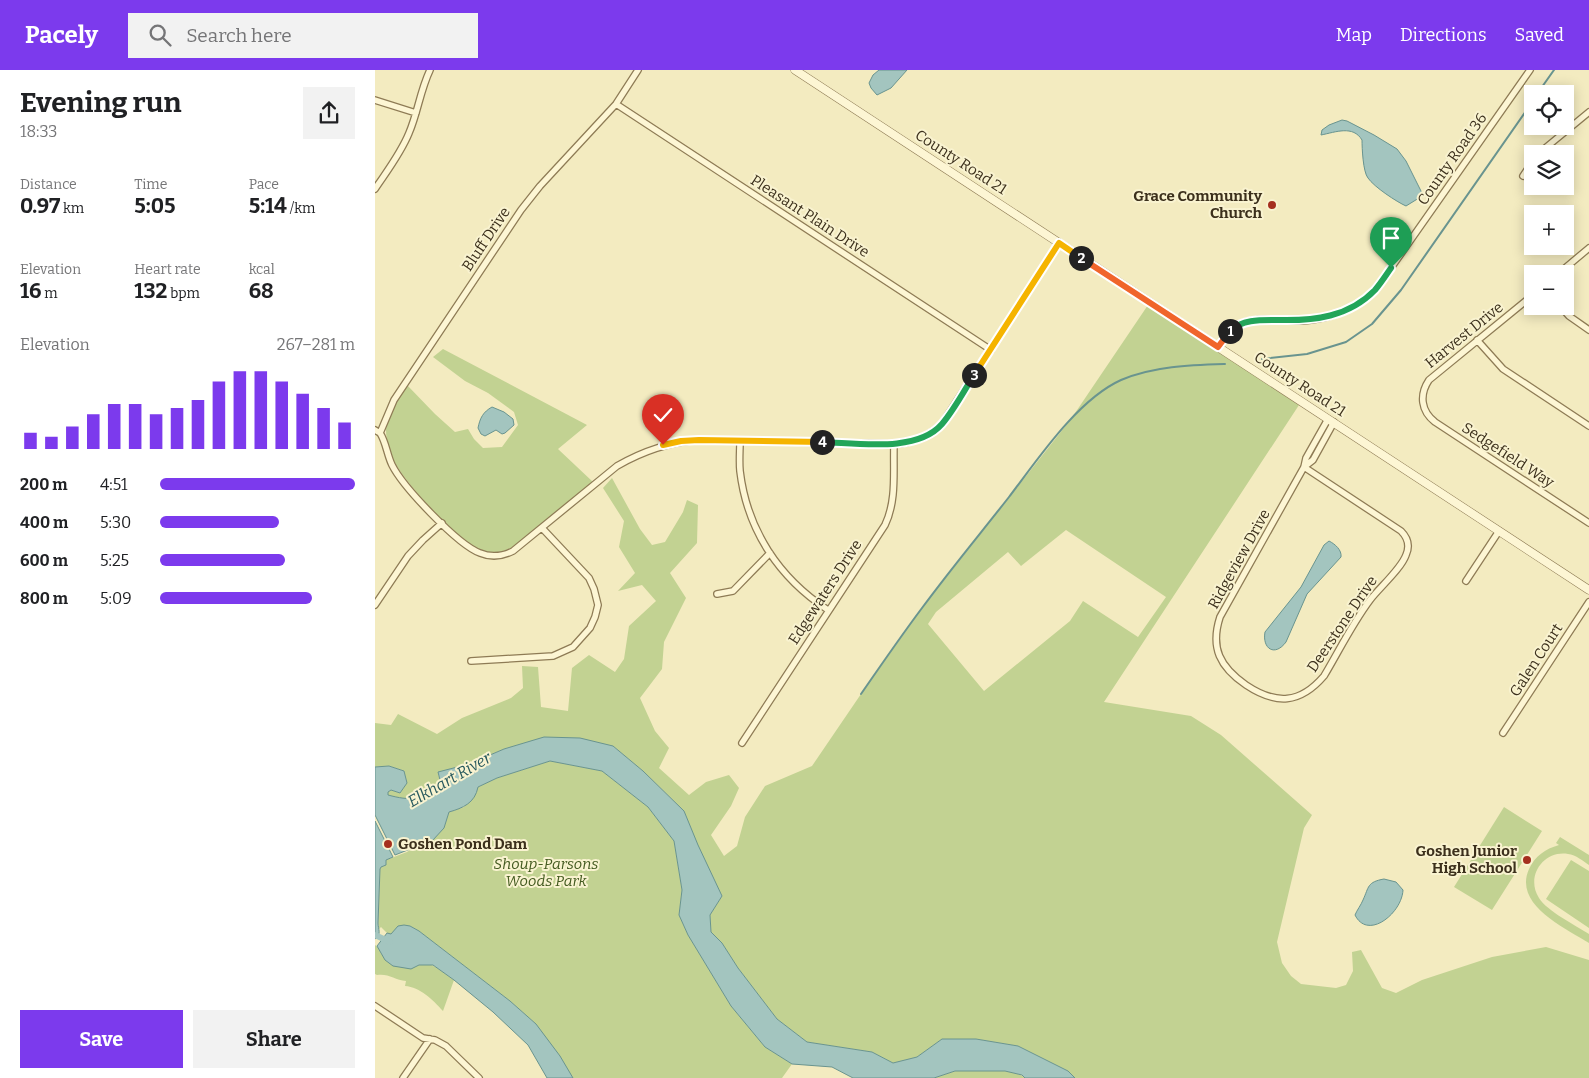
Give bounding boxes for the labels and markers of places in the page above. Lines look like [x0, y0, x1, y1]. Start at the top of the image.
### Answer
place label: Grace Community Church [1133, 187, 1263, 222]
marker: Grace Community Church [1266, 199, 1278, 211]
pin [1370, 217, 1412, 268]
pin: 2 [1069, 246, 1093, 270]
pin: 1 [1217, 318, 1243, 344]
pin: 3 [961, 362, 987, 388]
pin [642, 394, 684, 445]
pin: 4 [809, 430, 835, 454]
place label: Goshen Pond Dam [398, 835, 528, 853]
marker: Goshen Pond Dam [382, 838, 394, 850]
place label: Goshen Junior High School [1415, 842, 1517, 877]
marker: Goshen Junior High School [1521, 854, 1533, 866]

